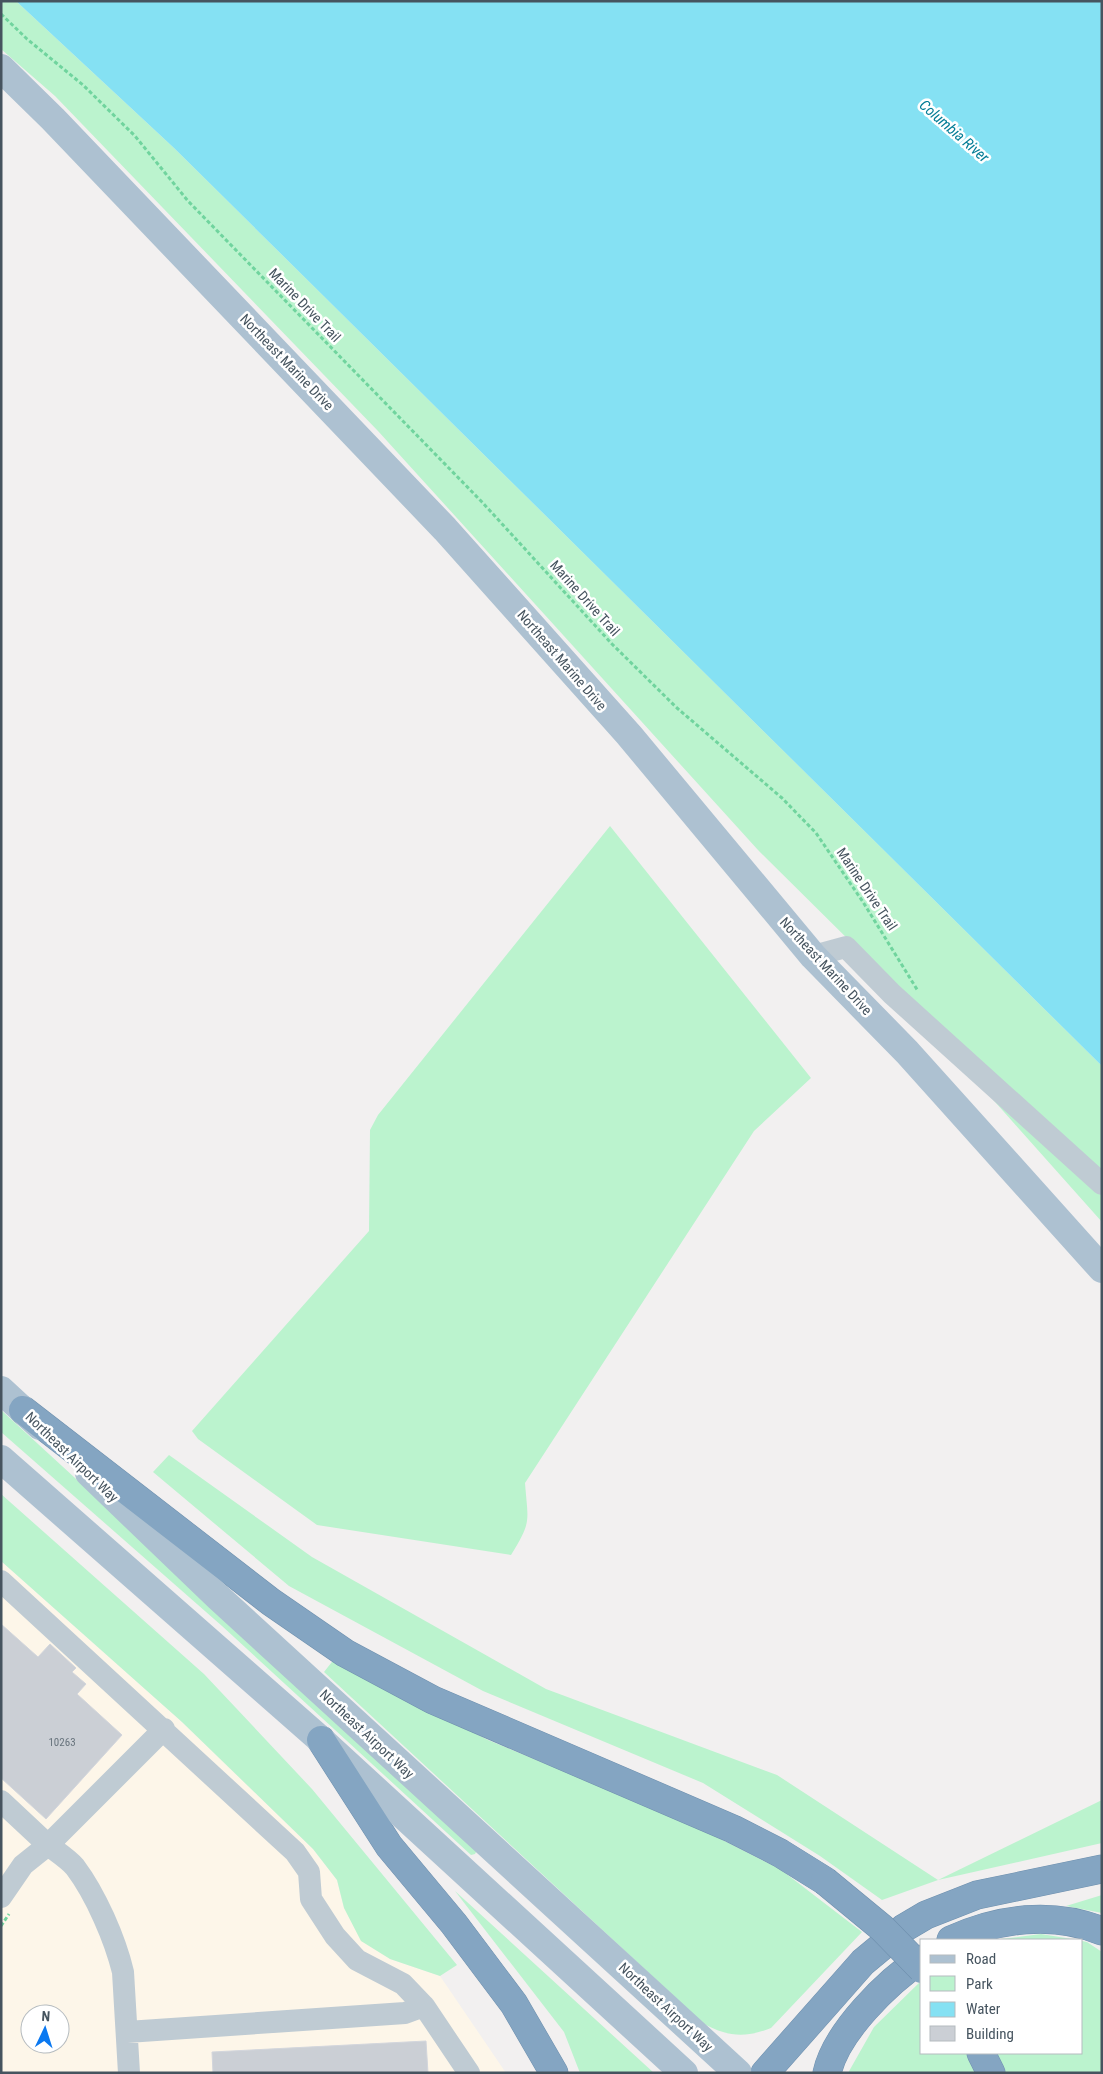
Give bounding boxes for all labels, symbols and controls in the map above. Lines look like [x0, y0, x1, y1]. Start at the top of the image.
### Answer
water label: Columbia River [916, 96, 993, 166]
street label: Marine Drive Trail [266, 265, 344, 345]
street label: Northeast Marine Drive [237, 311, 337, 414]
street label: Marine Drive Trail [547, 557, 623, 639]
street label: Northeast Marine Drive [514, 607, 610, 714]
street label: Marine Drive Trail [834, 845, 900, 933]
street label: Northeast Marine Drive [777, 914, 876, 1018]
street label: Northeast Airport Way [22, 1409, 122, 1505]
street label: Northeast Airport Way [317, 1686, 417, 1782]
house number: 10263 [48, 1736, 76, 1749]
legend [920, 1939, 1083, 2054]
text: Road [966, 1950, 996, 1968]
street label: Northeast Airport Way [616, 1959, 716, 2055]
text: Park [966, 1975, 993, 1993]
text: Water [966, 2000, 1001, 2018]
north arrow [20, 2004, 70, 2054]
text: N [41, 2008, 51, 2024]
text: Building [966, 2025, 1014, 2043]

